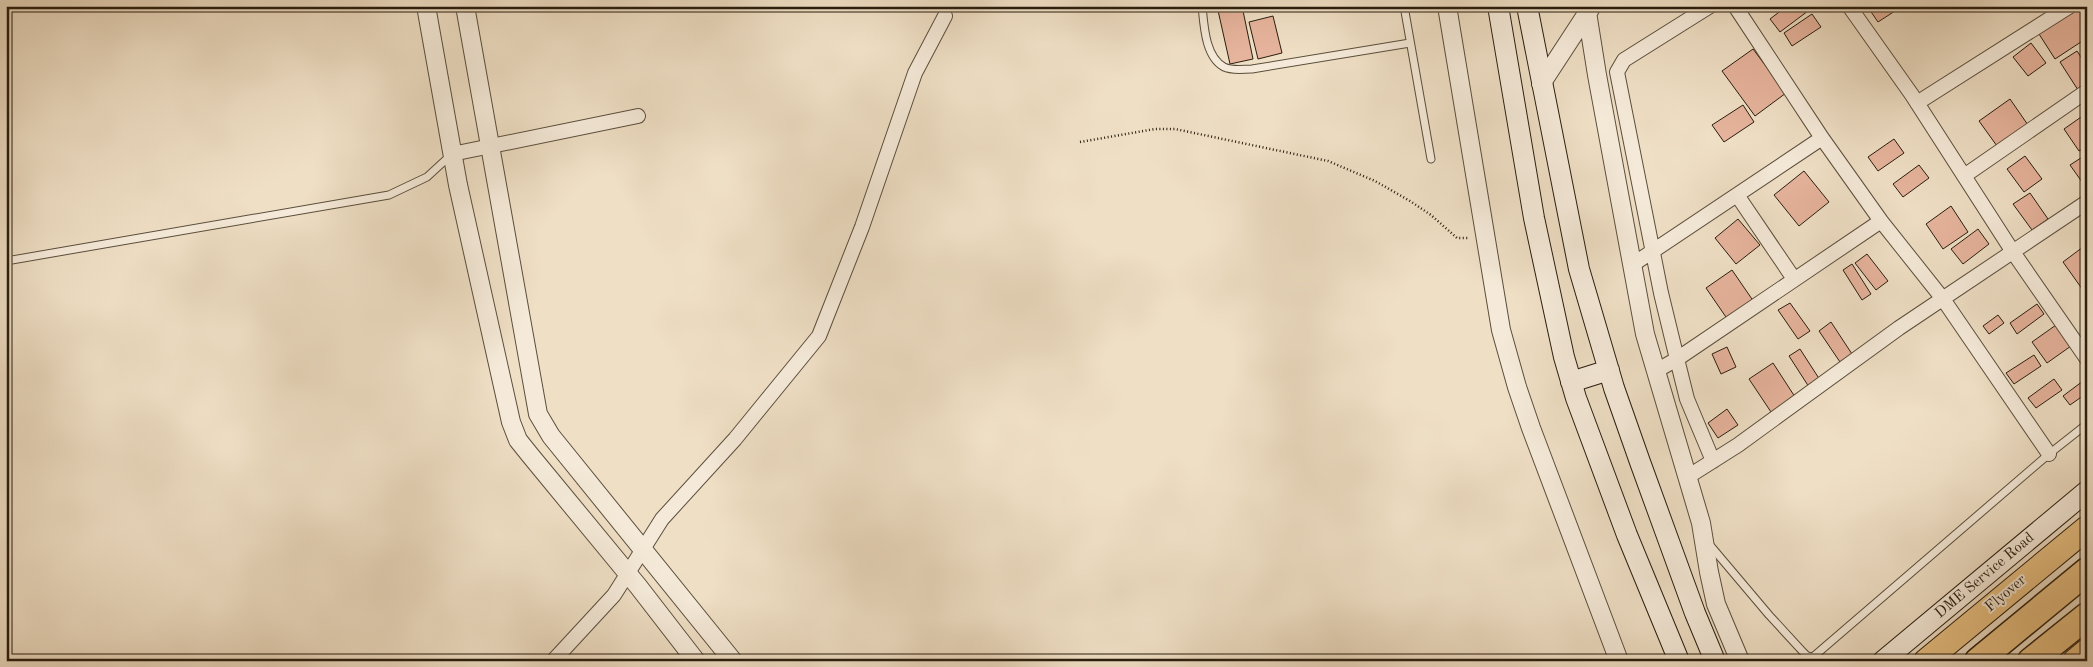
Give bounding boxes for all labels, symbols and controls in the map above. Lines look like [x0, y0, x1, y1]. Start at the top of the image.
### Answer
street label: DME Service Road [1933, 530, 2038, 622]
street label: Flyover [1983, 573, 2029, 615]

